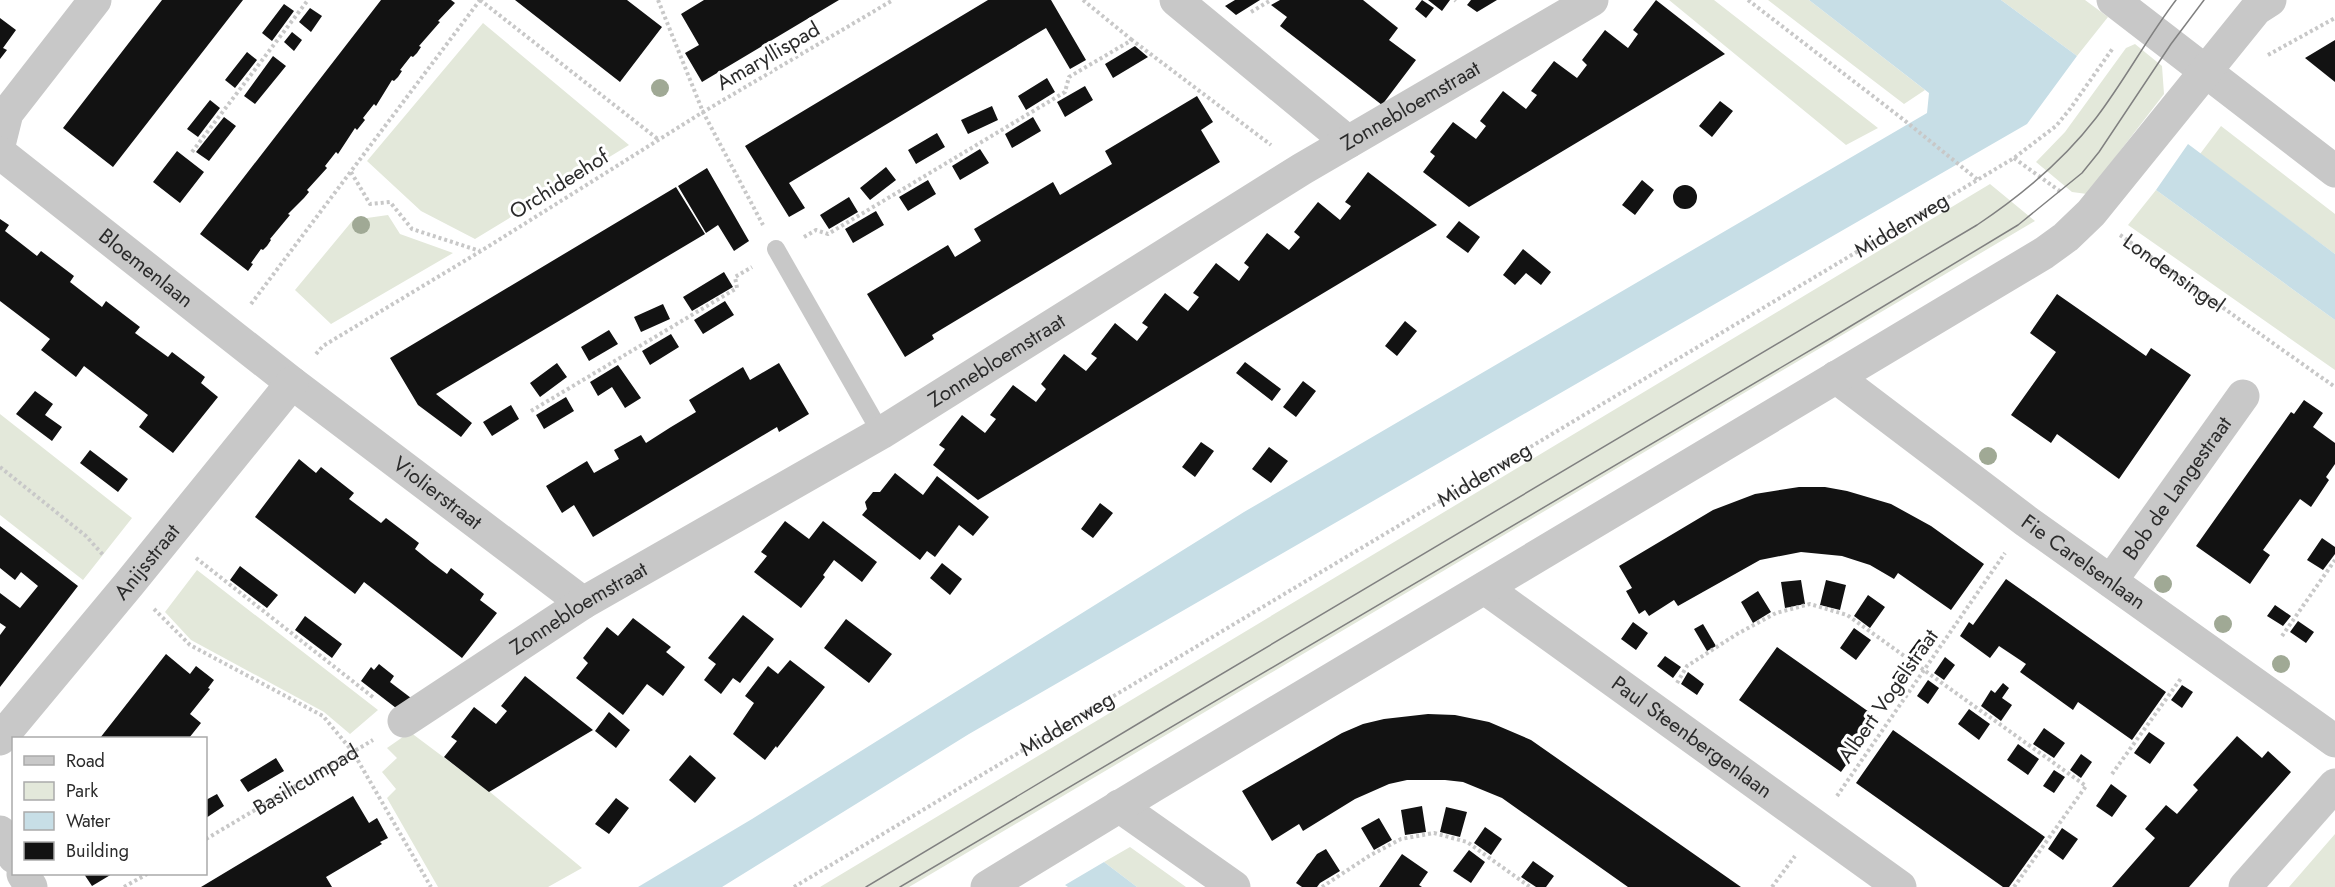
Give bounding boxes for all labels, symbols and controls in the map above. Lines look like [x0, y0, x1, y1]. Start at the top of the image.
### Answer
street label: Amaryllispad [711, 14, 825, 98]
street label: Zonnebloemstraat [1335, 53, 1486, 158]
street label: Orchideehof [504, 141, 615, 226]
street label: Middenweg [1849, 186, 1954, 265]
street label: Bloemenlaan [92, 221, 200, 315]
street label: Londensingel [2117, 227, 2231, 320]
street label: Zonnebloemstraat [922, 306, 1071, 415]
street label: Bob de Langestraat [2116, 410, 2239, 566]
street label: Middenweg [1431, 435, 1537, 514]
street label: Violierstraat [386, 449, 488, 537]
street label: Fie Carelsenlaan [2015, 507, 2152, 617]
street label: Anijsstraat [107, 518, 187, 606]
street label: Zonnebloemstraat [504, 554, 653, 662]
street label: Albert Vogelstraat [1831, 623, 1945, 769]
street label: Paul Steenbergenlaan [1605, 669, 1779, 805]
street label: Middenweg [1014, 684, 1120, 764]
legend [12, 737, 207, 875]
street label: Basilicumpad [248, 737, 364, 823]
text: Road [66, 748, 105, 774]
text: Park [66, 778, 98, 804]
text: Water [66, 808, 111, 834]
text: Building [66, 838, 129, 864]

